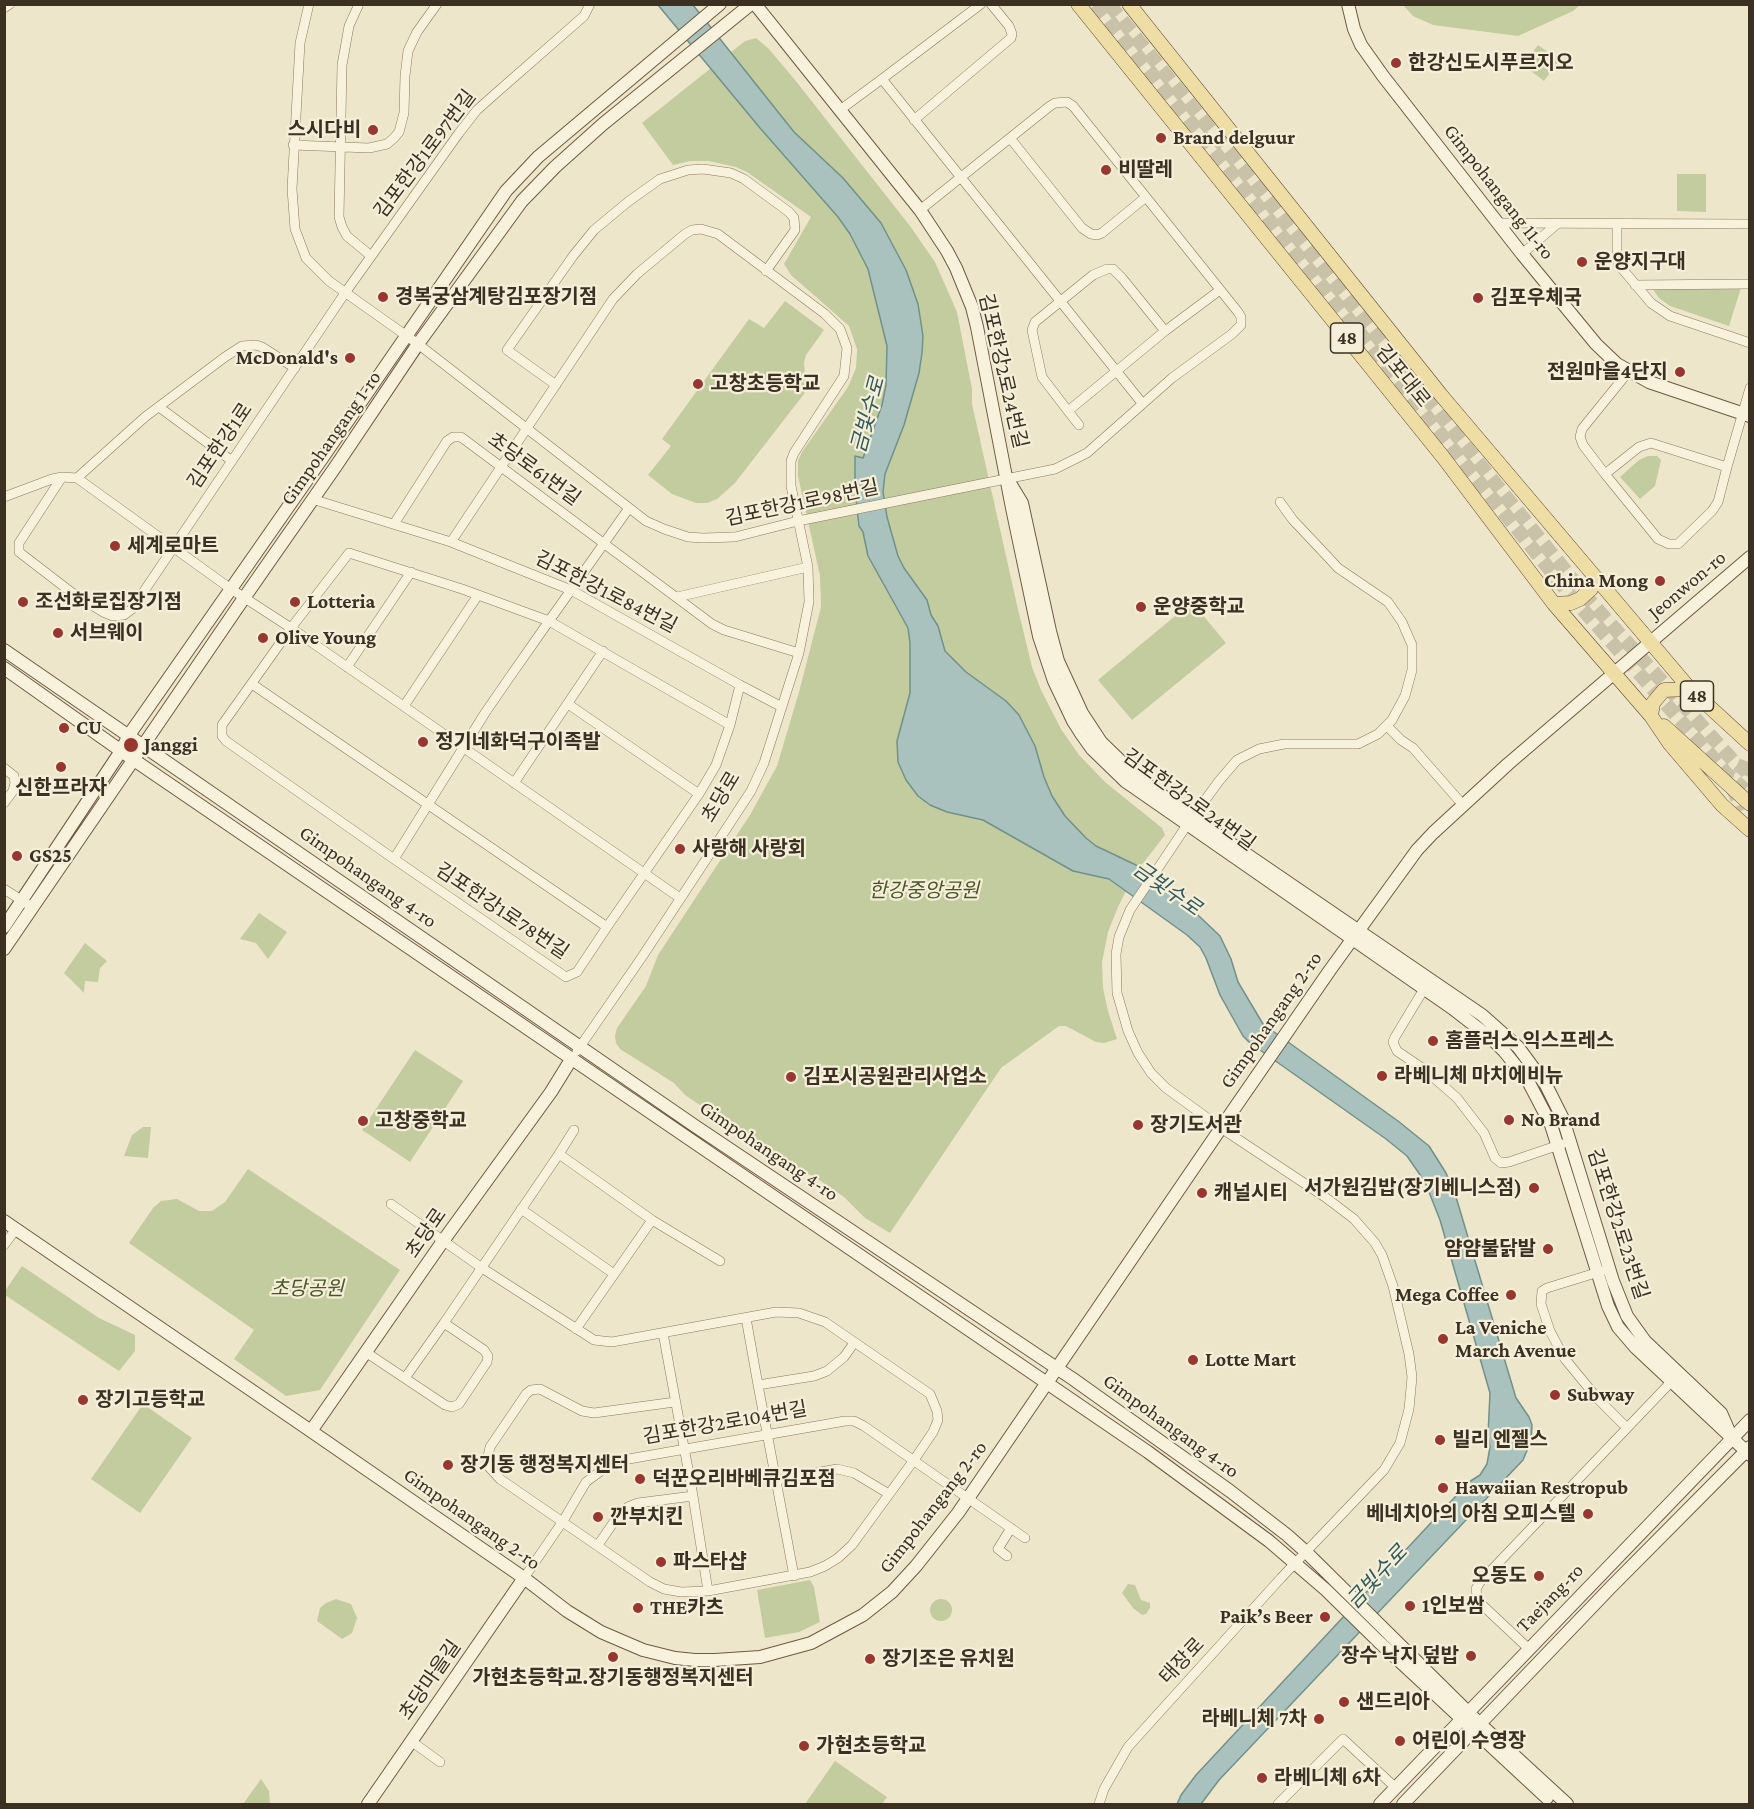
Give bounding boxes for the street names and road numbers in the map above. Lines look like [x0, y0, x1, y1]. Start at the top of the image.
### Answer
street label: 김포한강1로97번길 [369, 85, 481, 223]
street label: Gimpohangang 11-ro [1439, 119, 1559, 265]
street label: 김포한강2로24번길 [974, 291, 1032, 451]
road number: 48 [1330, 323, 1364, 353]
street label: 김포대로 [1371, 340, 1435, 412]
street label: Gimpohangang 1-ro [276, 366, 386, 510]
street label: 김포한강1로 [182, 398, 258, 494]
street label: 초당로61번길 [483, 427, 585, 511]
street label: 김포한강1로98번길 [723, 475, 881, 531]
street label: Jeonwon-ro [1643, 545, 1731, 625]
street label: 김포한강1로84번길 [531, 546, 681, 638]
road number: 48 [1680, 681, 1714, 711]
street label: 김포한강2로24번길 [1118, 744, 1260, 856]
street label: 초당로 [696, 767, 746, 827]
street label: Gimpohangang 4-ro [295, 821, 441, 933]
street label: 김포한강1로78번길 [431, 858, 573, 964]
street label: Gimpohangang 2-ro [1215, 947, 1327, 1093]
street label: Gimpohangang 4-ro [695, 1096, 843, 1206]
street label: 김포한강2로23번길 [1582, 1145, 1654, 1303]
street label: 초당로 [400, 1204, 452, 1262]
street label: Gimpohangang 4-ro [1098, 1369, 1244, 1483]
street label: 김포한강2로104번길 [641, 1397, 809, 1449]
street label: Gimpohangang 2-ro [874, 1436, 992, 1578]
street label: Gimpohangang 2-ro [399, 1463, 545, 1575]
street label: Taejang-ro [1511, 1559, 1589, 1637]
street label: 태장로 [1154, 1633, 1210, 1689]
street label: 초당마을길 [394, 1635, 466, 1725]

